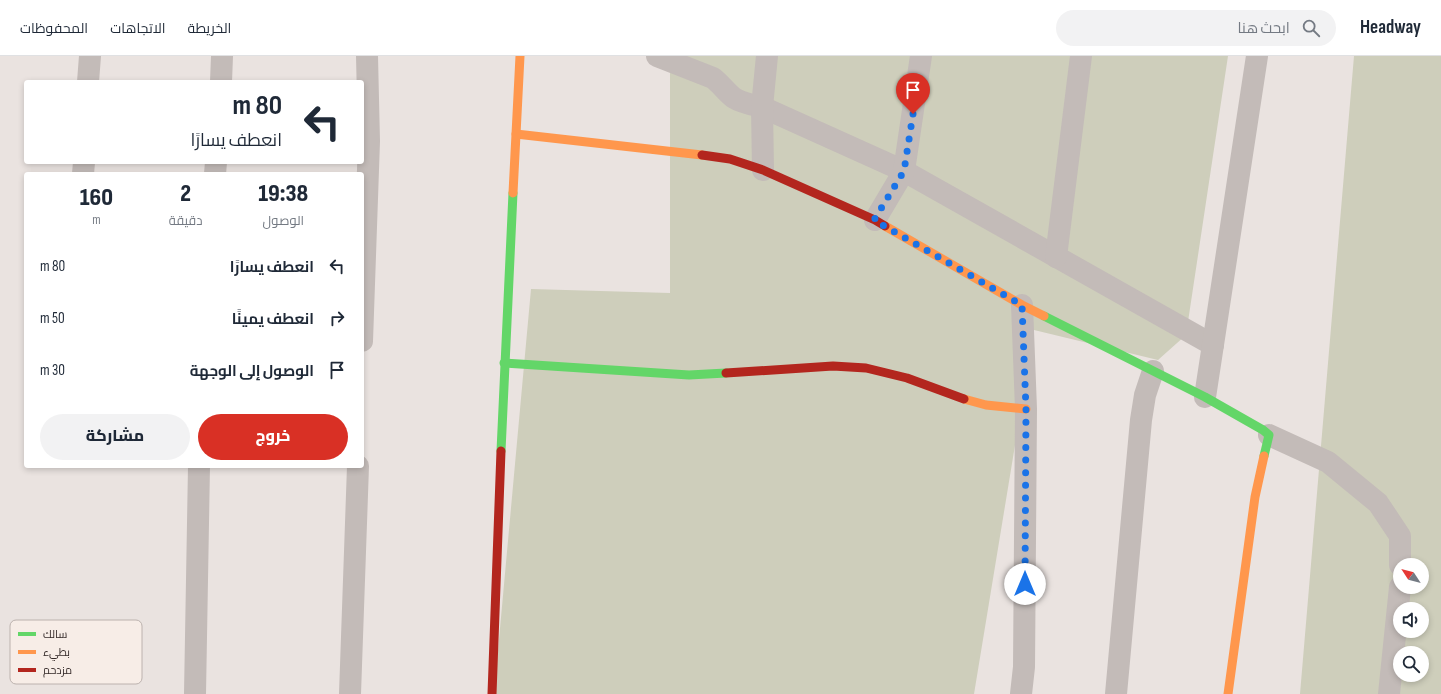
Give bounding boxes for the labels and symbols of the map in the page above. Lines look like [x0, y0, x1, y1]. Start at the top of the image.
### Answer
pin [896, 73, 930, 114]
north arrow [1393, 558, 1429, 594]
position arrow [1004, 563, 1046, 605]
legend [10, 620, 142, 684]
text: سالك [43, 628, 67, 641]
text: بطيء [43, 646, 70, 661]
text: مزدحم [43, 664, 72, 678]

